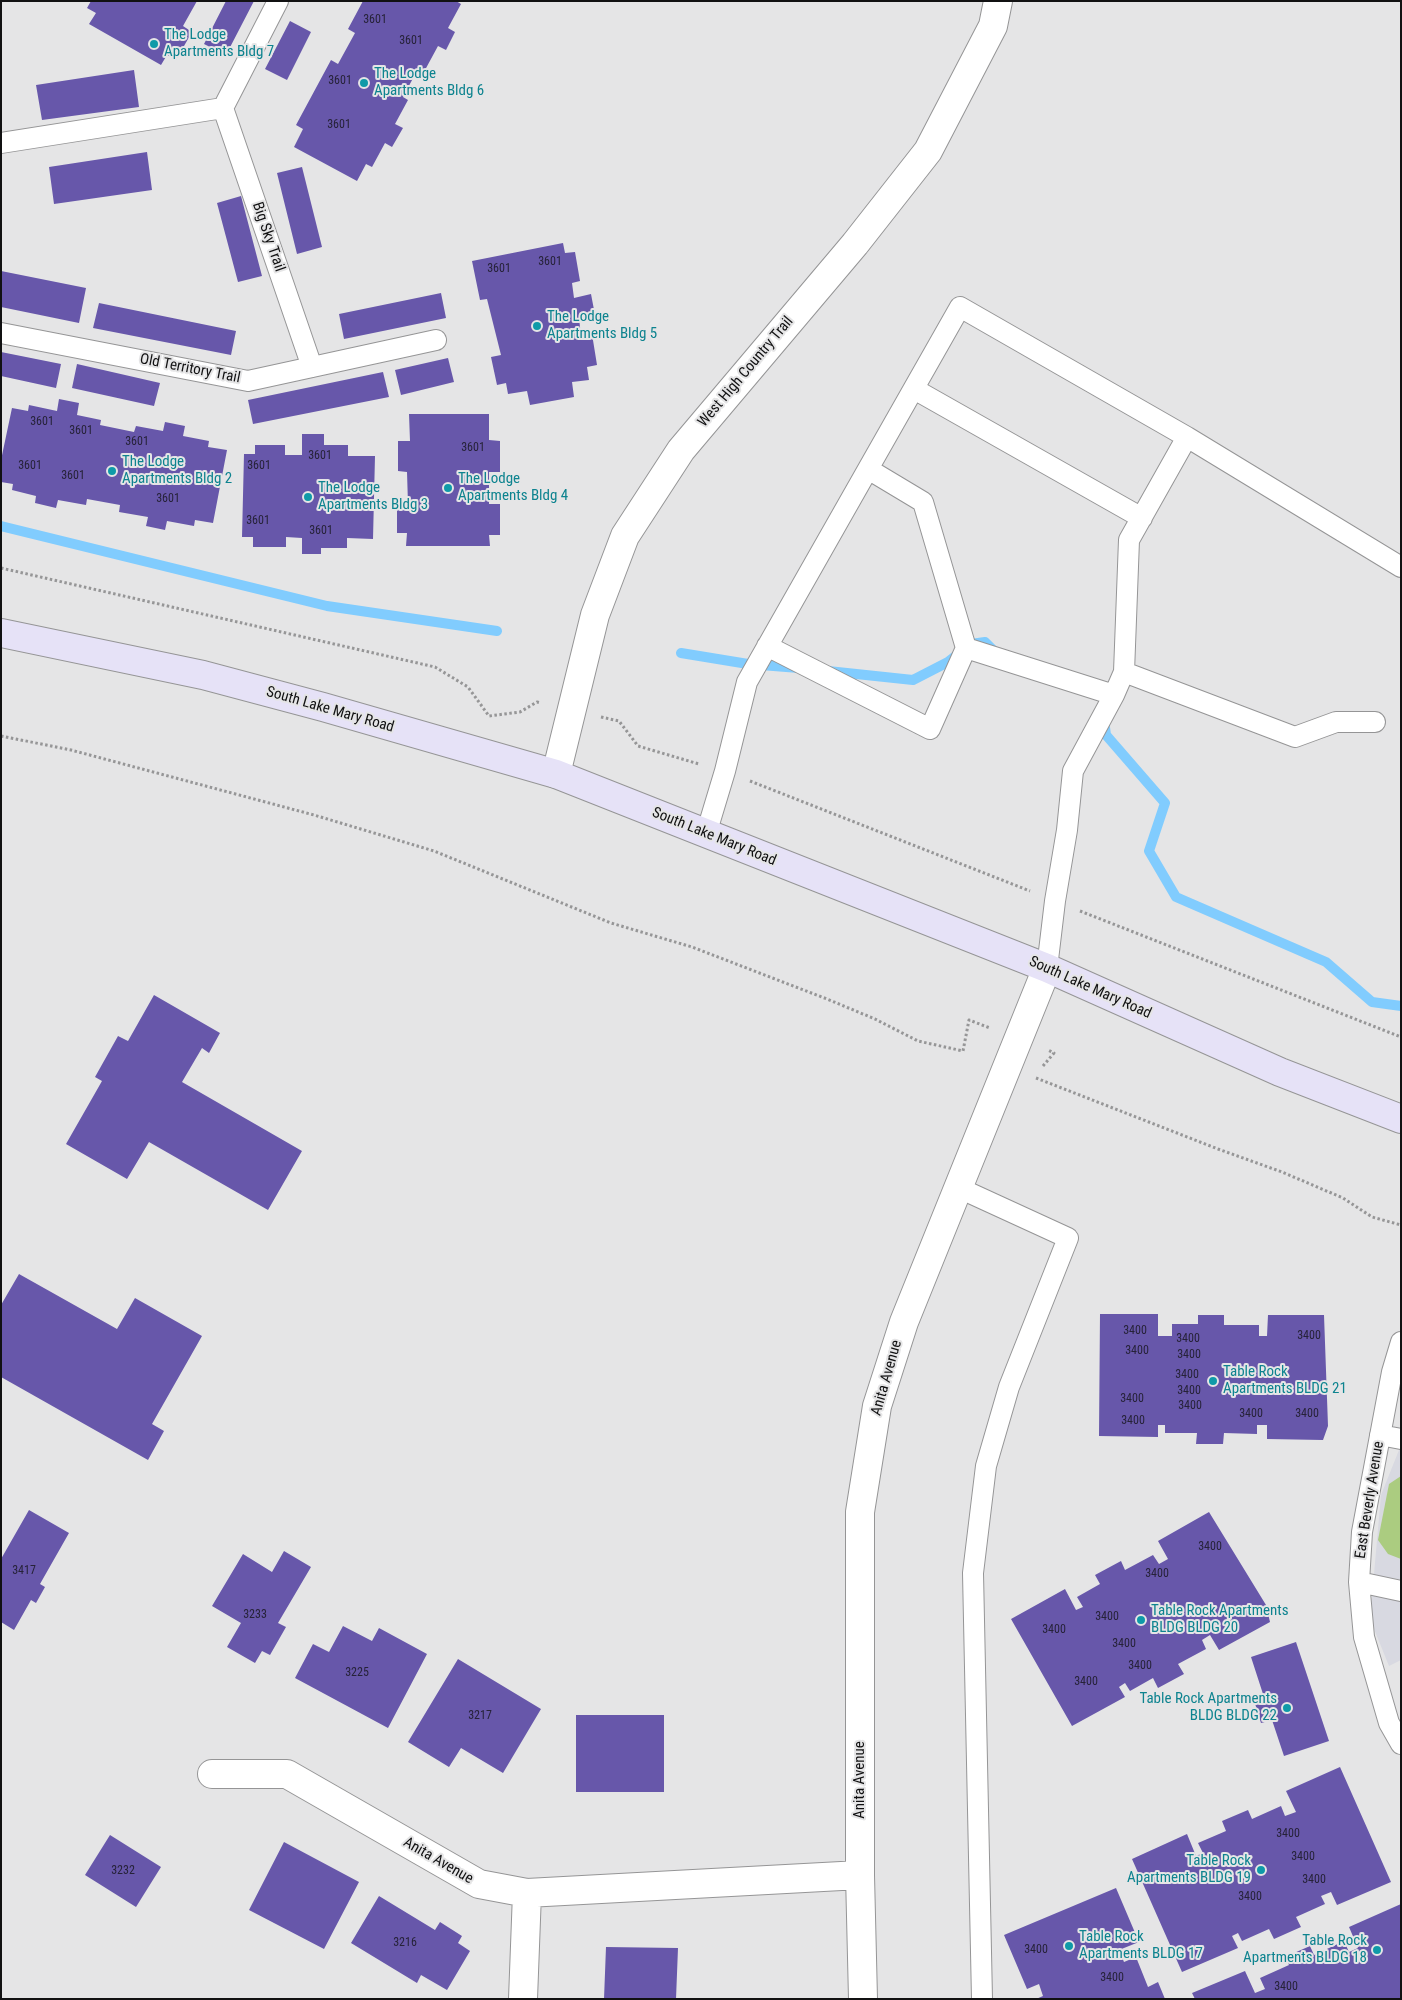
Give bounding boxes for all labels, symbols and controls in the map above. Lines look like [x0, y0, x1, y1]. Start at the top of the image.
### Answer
house number: 3601 [363, 13, 387, 27]
place label: The Lodge Apartments Bldg 7 [164, 26, 274, 61]
house number: 3601 [399, 34, 423, 48]
marker: The Lodge Apartments Bldg 7 [148, 38, 160, 50]
place label: The Lodge Apartments Bldg 6 [374, 65, 484, 100]
house number: 3601 [328, 74, 352, 88]
marker: The Lodge Apartments Bldg 6 [358, 77, 370, 89]
house number: 3601 [327, 118, 351, 132]
street label: Big Sky Trail [248, 200, 288, 274]
house number: 3601 [538, 255, 562, 269]
house number: 3601 [487, 262, 511, 276]
place label: The Lodge Apartments Bldg 5 [547, 308, 657, 343]
street label: West High Country Trail [695, 313, 797, 431]
marker: The Lodge Apartments Bldg 5 [531, 320, 543, 332]
street label: Old Territory Trail [138, 350, 242, 388]
house number: 3601 [30, 415, 54, 429]
house number: 3601 [69, 424, 93, 438]
house number: 3601 [125, 435, 149, 449]
house number: 3601 [461, 441, 485, 455]
house number: 3601 [308, 449, 332, 463]
place label: The Lodge Apartments Bldg 2 [122, 453, 232, 488]
house number: 3601 [18, 459, 42, 473]
house number: 3601 [247, 459, 271, 473]
marker: The Lodge Apartments Bldg 2 [106, 465, 118, 477]
house number: 3601 [61, 469, 85, 483]
place label: The Lodge Apartments Bldg 4 [458, 470, 568, 505]
place label: The Lodge Apartments Bldg 3 [318, 479, 428, 514]
marker: The Lodge Apartments Bldg 4 [442, 482, 454, 494]
marker: The Lodge Apartments Bldg 3 [302, 491, 314, 503]
house number: 3601 [156, 492, 180, 506]
house number: 3601 [246, 514, 270, 528]
house number: 3601 [309, 524, 333, 538]
street label: South Lake Mary Road [264, 683, 396, 737]
street label: South Lake Mary Road [649, 804, 779, 870]
street label: South Lake Mary Road [1026, 953, 1154, 1023]
house number: 3400 [1123, 1324, 1147, 1338]
house number: 3400 [1297, 1329, 1321, 1343]
house number: 3400 [1176, 1332, 1200, 1346]
street label: Anita Avenue [868, 1338, 906, 1418]
house number: 3400 [1125, 1344, 1149, 1358]
house number: 3400 [1177, 1348, 1201, 1362]
place label: Table Rock Apartments BLDG 21 [1223, 1363, 1347, 1398]
house number: 3400 [1175, 1368, 1199, 1382]
marker: Table Rock Apartments BLDG 21 [1207, 1375, 1219, 1387]
house number: 3400 [1177, 1384, 1201, 1398]
house number: 3400 [1120, 1392, 1144, 1406]
house number: 3400 [1178, 1399, 1202, 1413]
house number: 3400 [1239, 1407, 1263, 1421]
house number: 3400 [1295, 1407, 1319, 1421]
house number: 3400 [1121, 1414, 1145, 1428]
street label: East Beverly Avenue [1352, 1440, 1388, 1560]
house number: 3400 [1198, 1540, 1222, 1554]
house number: 3417 [12, 1564, 36, 1578]
house number: 3400 [1145, 1567, 1169, 1581]
place label: Table Rock Apartments BLDG BLDG 20 [1151, 1602, 1289, 1637]
house number: 3233 [243, 1608, 267, 1622]
house number: 3400 [1095, 1610, 1119, 1624]
marker: Table Rock Apartments BLDG BLDG 20 [1135, 1614, 1147, 1626]
house number: 3400 [1042, 1623, 1066, 1637]
house number: 3400 [1112, 1637, 1136, 1651]
house number: 3400 [1128, 1659, 1152, 1673]
house number: 3225 [345, 1666, 369, 1680]
house number: 3400 [1074, 1675, 1098, 1689]
place label: Table Rock Apartments BLDG BLDG 22 [1139, 1690, 1277, 1725]
marker: Table Rock Apartments BLDG BLDG 22 [1281, 1702, 1293, 1714]
house number: 3217 [468, 1709, 492, 1723]
street label: Anita Avenue [851, 1741, 869, 1819]
house number: 3400 [1276, 1827, 1300, 1841]
street label: Anita Avenue [400, 1834, 476, 1888]
house number: 3400 [1291, 1850, 1315, 1864]
place label: Table Rock Apartments BLDG 19 [1127, 1852, 1251, 1887]
house number: 3232 [111, 1864, 135, 1878]
marker: Table Rock Apartments BLDG 19 [1255, 1864, 1267, 1876]
house number: 3400 [1302, 1873, 1326, 1887]
house number: 3400 [1238, 1890, 1262, 1904]
place label: Table Rock Apartments BLDG 17 [1079, 1928, 1203, 1963]
place label: Table Rock Apartments BLDG 18 [1243, 1932, 1367, 1967]
house number: 3216 [393, 1936, 417, 1950]
marker: Table Rock Apartments BLDG 17 [1063, 1940, 1075, 1952]
house number: 3400 [1024, 1943, 1048, 1957]
marker: Table Rock Apartments BLDG 18 [1371, 1944, 1383, 1956]
house number: 3400 [1100, 1971, 1124, 1985]
house number: 3400 [1274, 1980, 1298, 1994]

